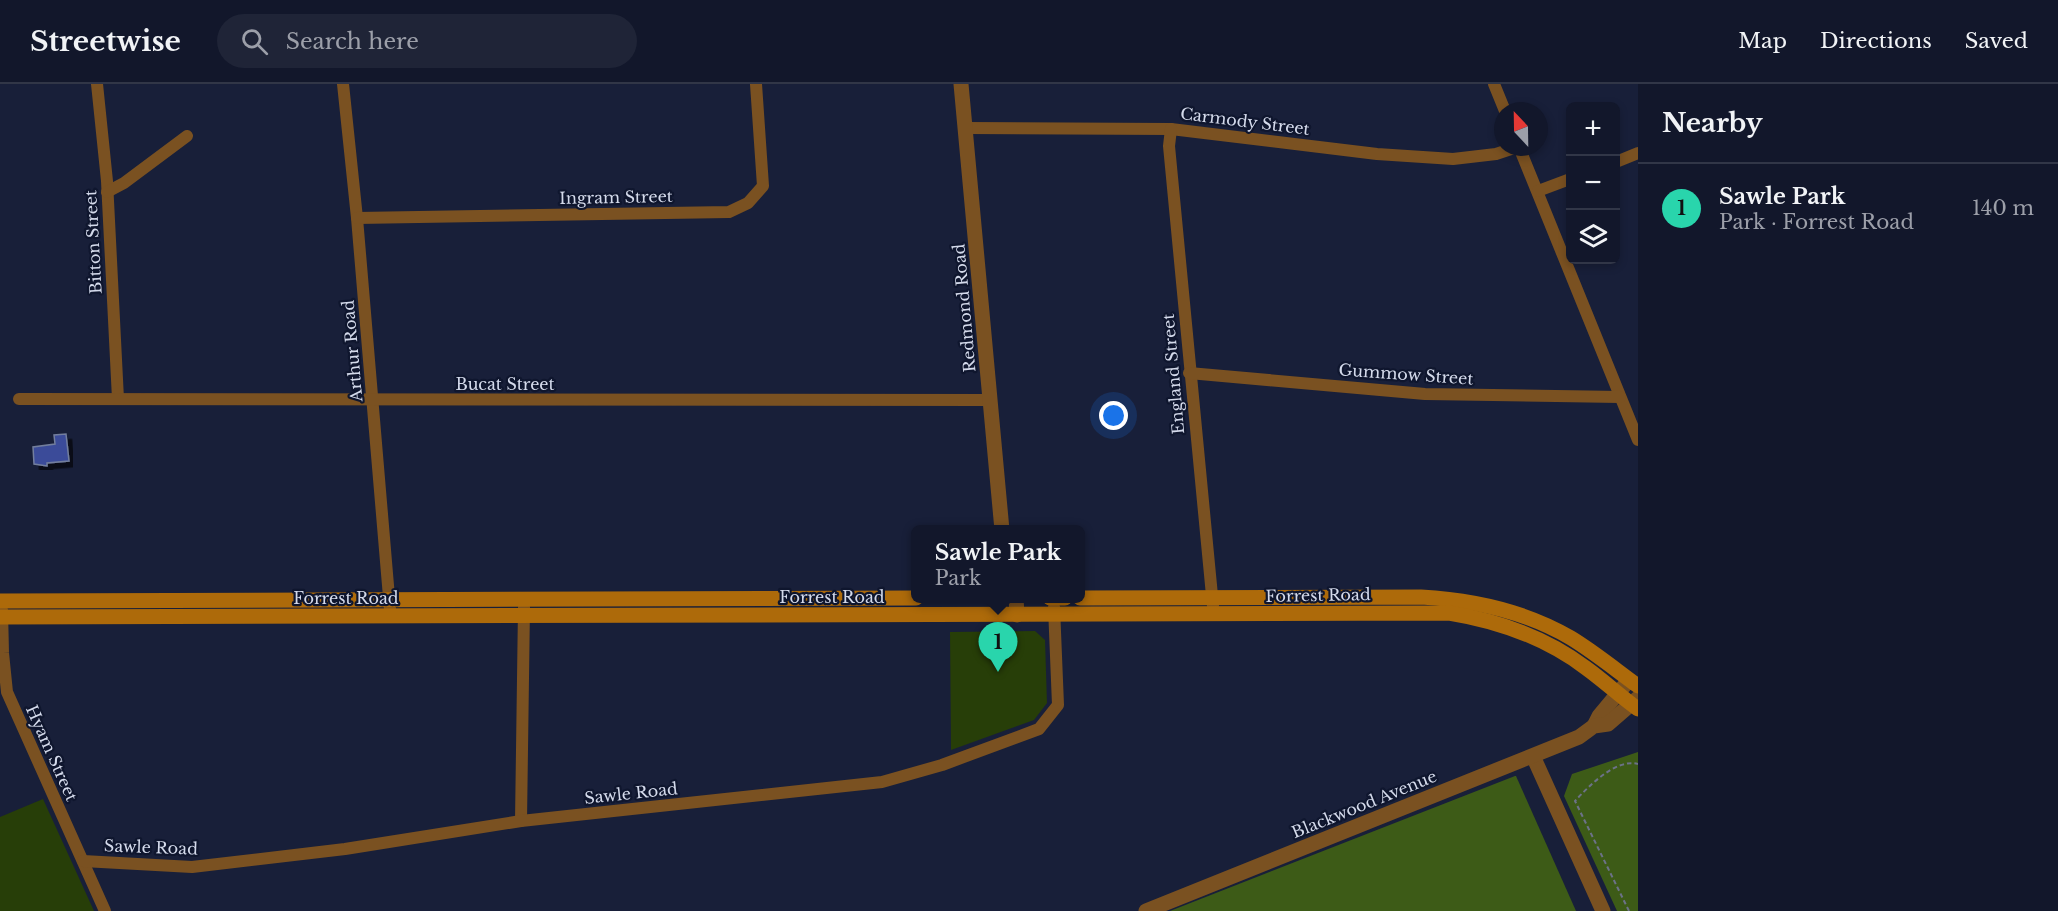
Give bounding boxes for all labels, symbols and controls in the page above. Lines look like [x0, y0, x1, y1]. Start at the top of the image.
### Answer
search box [217, 14, 637, 68]
text: Streetwise [30, 24, 181, 59]
icon: search [238, 25, 271, 58]
text: Search here [286, 28, 419, 55]
text: Map [1738, 28, 1787, 54]
text: Directions [1820, 28, 1932, 54]
text: Saved [1965, 28, 2028, 54]
north arrow [1494, 102, 1548, 156]
map controls [1566, 102, 1620, 264]
button: + [1566, 102, 1620, 156]
street label: Carmody Street [1179, 103, 1311, 139]
text: Nearby [1662, 107, 1763, 139]
button: − [1566, 156, 1620, 210]
text: Sawle Park [1719, 183, 1845, 210]
street label: Ingram Street [559, 186, 673, 208]
street label: Bitton Street [80, 190, 106, 294]
text: 1 [1677, 196, 1686, 220]
text: 140 m [1972, 196, 2034, 220]
button: layers [1566, 210, 1620, 264]
text: Park · Forrest Road [1719, 210, 1914, 234]
street label: Redmond Road [948, 243, 980, 373]
street label: Arthur Road [338, 299, 367, 404]
street label: England Street [1158, 313, 1188, 435]
street label: Gummow Street [1338, 359, 1474, 389]
street label: Bucat Street [455, 374, 555, 394]
your location [1099, 401, 1128, 430]
popup [911, 525, 1085, 603]
text: Sawle Park [935, 539, 1061, 566]
text: Park [935, 566, 981, 590]
street label: Forrest Road [1265, 584, 1371, 606]
street label: Forrest Road [779, 587, 885, 607]
street label: Forrest Road [293, 588, 399, 608]
pin: 1 [978, 622, 1018, 672]
street label: Hyam Street [22, 702, 82, 804]
street label: Blackwood Avenue [1289, 766, 1439, 842]
street label: Sawle Road [583, 778, 679, 808]
street label: Sawle Road [104, 835, 198, 859]

